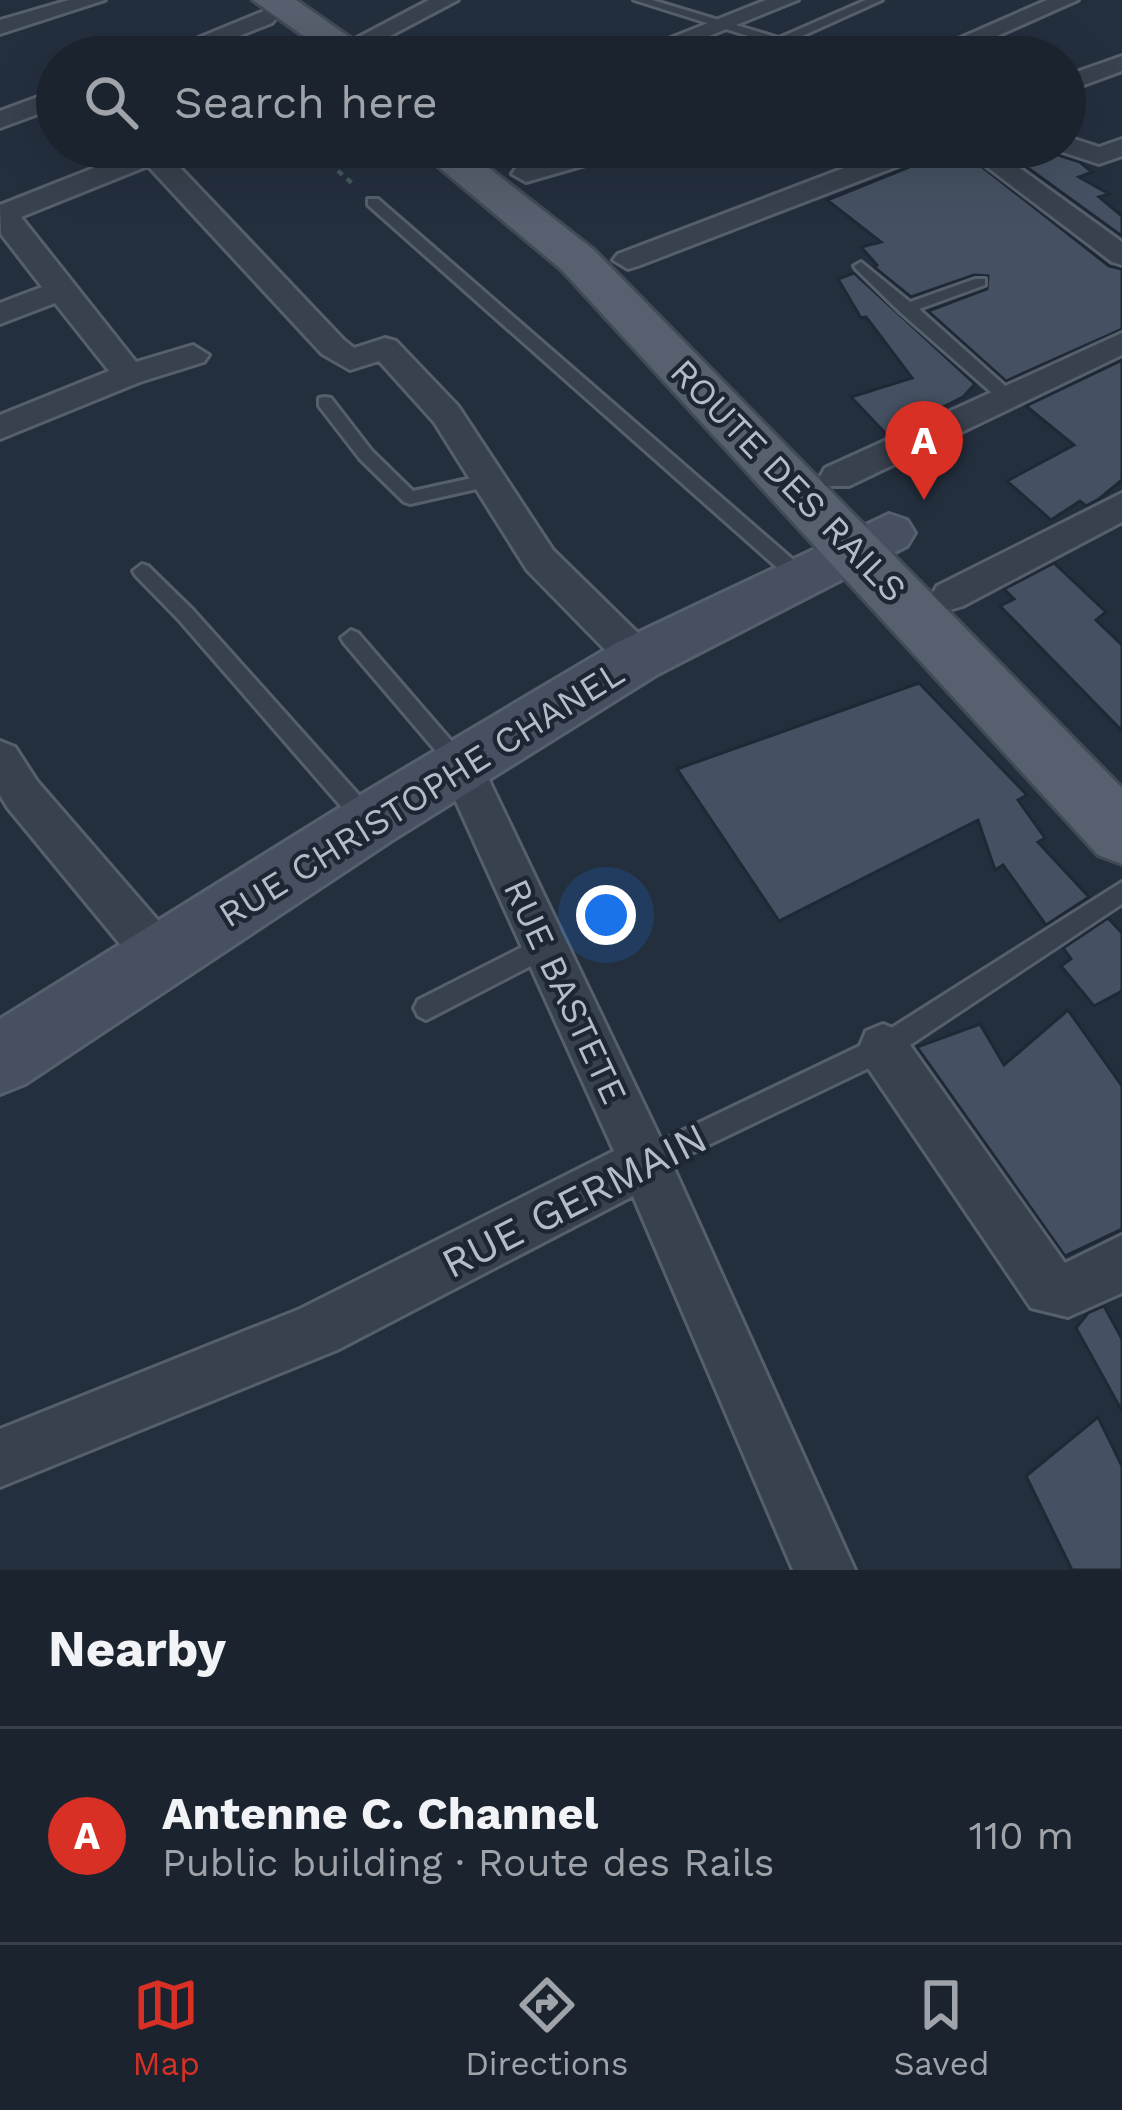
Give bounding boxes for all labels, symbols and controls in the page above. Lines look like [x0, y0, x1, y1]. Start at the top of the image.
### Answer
search box [36, 36, 1086, 168]
icon: search [78, 69, 144, 135]
text: Search here [174, 76, 438, 129]
street label: ROUTE DES RAILS [662, 351, 915, 611]
pin: A [885, 401, 963, 500]
street label: RUE CHRISTOPHE CHANEL [211, 652, 632, 936]
street label: RUE BASTETE [495, 873, 635, 1110]
your location [576, 885, 636, 945]
street label: RUE GERMAIN [434, 1113, 715, 1288]
text: Nearby [48, 1619, 226, 1678]
text: Antenne C. Channel [162, 1787, 598, 1840]
text: A [74, 1813, 100, 1858]
text: 110 m [969, 1813, 1074, 1858]
text: Public building · Route des Rails [162, 1840, 774, 1885]
tab: Map [133, 1972, 200, 2083]
tab: Directions [465, 1972, 628, 2083]
tab: Saved [894, 1972, 989, 2083]

